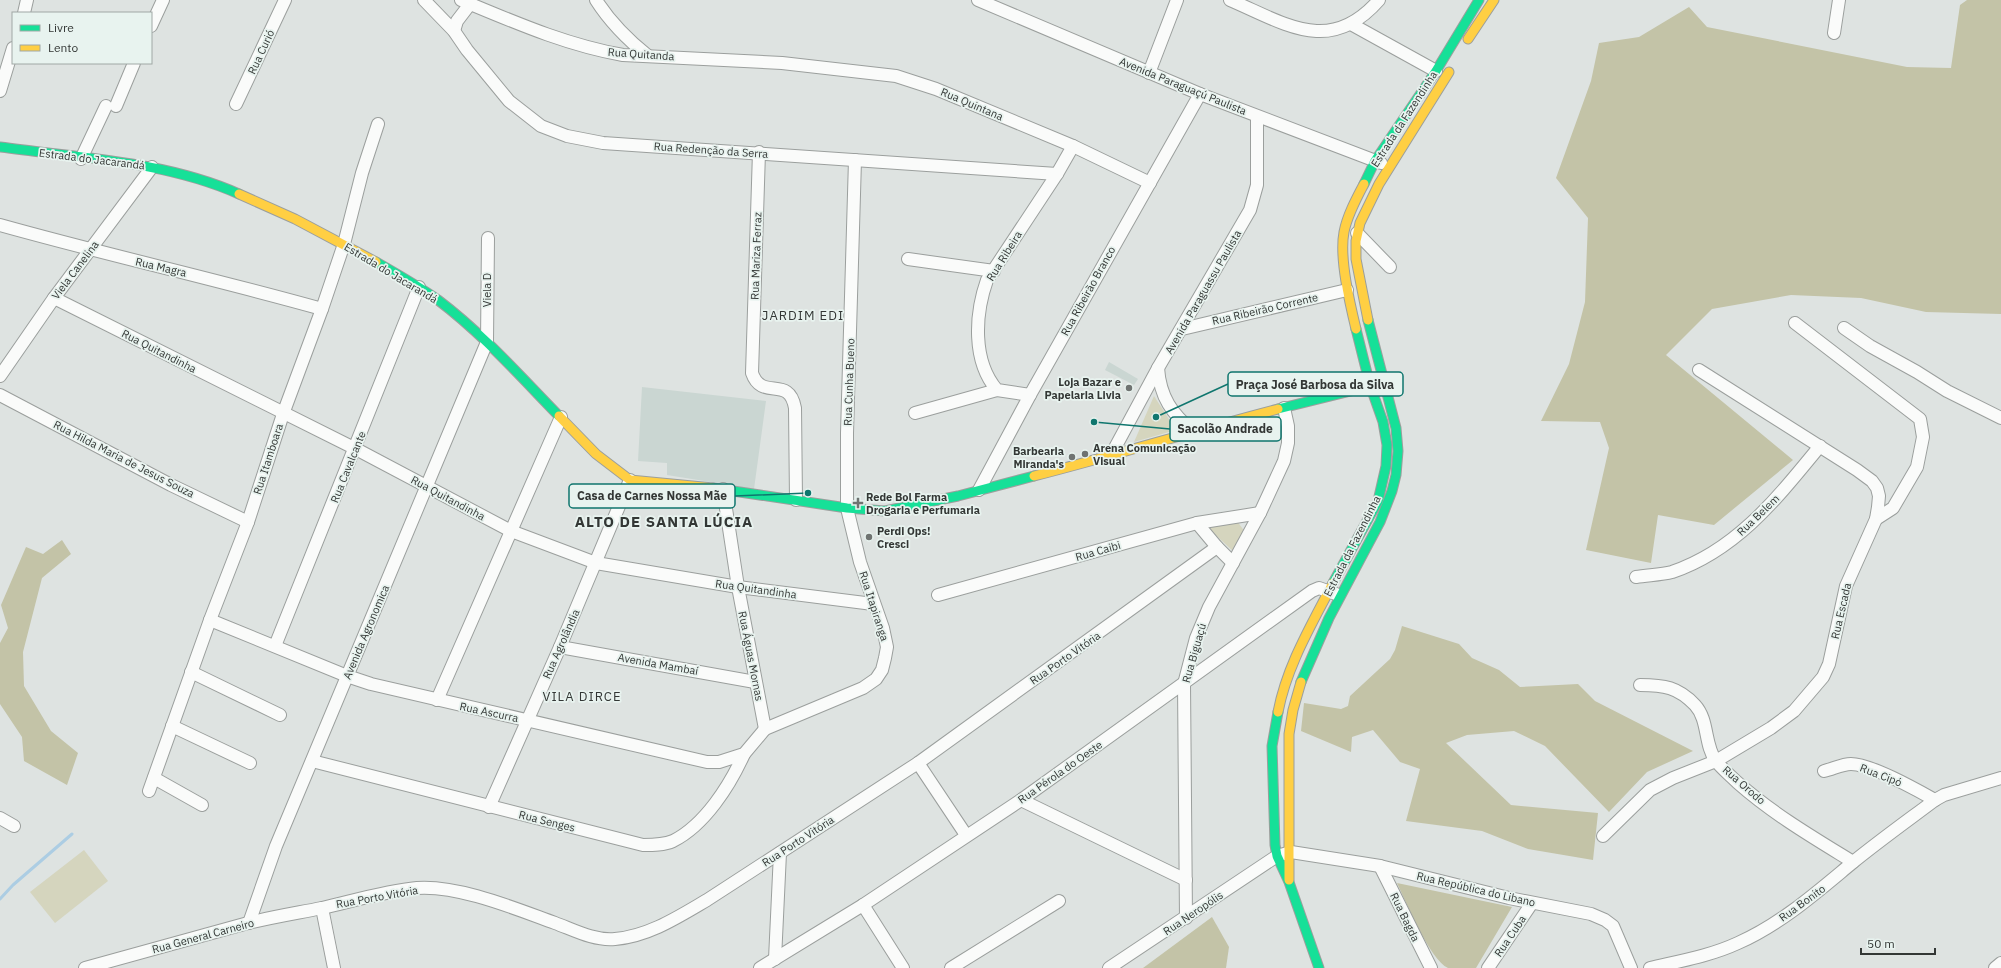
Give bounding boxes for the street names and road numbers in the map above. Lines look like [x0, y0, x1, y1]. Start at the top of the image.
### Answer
street label: Rua Curió [245, 27, 277, 77]
street label: Rua Quitanda [607, 45, 675, 63]
street label: Avenida Paraguaçú Paulista [1117, 54, 1249, 118]
street label: Estrada da Fazendinha [1368, 68, 1440, 170]
street label: Rua Quintana [939, 85, 1006, 124]
street label: Rua Redenção da Serra [653, 139, 769, 161]
street label: Estrada do Jacarandá [38, 146, 146, 172]
street label: Rua Mariza Ferraz [747, 212, 765, 300]
street label: Avenida Paraguassu Paulista [1162, 227, 1244, 357]
street label: Rua Ribeira [983, 228, 1025, 284]
street label: Viela Canelina [48, 238, 102, 302]
street label: Estrada do Jacarandá [342, 240, 440, 307]
street label: Rua Ribeirão Branco [1058, 244, 1118, 338]
street label: Rua Magra [134, 254, 188, 280]
street label: Viela D [480, 273, 494, 307]
street label: Rua Ribeirão Corrente [1211, 290, 1319, 328]
street label: Rua Quitandinha [119, 326, 199, 376]
street label: Rua Cunha Bueno [840, 338, 858, 426]
street label: Rua Hilda Maria de Jesus Souza [51, 417, 197, 501]
street label: Rua Itamboara [250, 422, 286, 496]
street label: Rua Cavalcante [327, 429, 369, 505]
street label: Rua Quitandinha [408, 473, 488, 523]
street label: Rua Belem [1734, 491, 1782, 539]
street label: Estrada da Fazendinha [1320, 493, 1384, 599]
street label: Rua Caibi [1074, 538, 1122, 564]
street label: Rua Itapiranga [856, 569, 892, 643]
street label: Rua Quitandinha [714, 576, 798, 602]
street label: Rua Escada [1828, 581, 1854, 640]
street label: Avenida Agronomica [340, 583, 392, 681]
street label: Rua Agrolândia [539, 607, 583, 681]
street label: Rua Águas Mornas [735, 610, 767, 702]
street label: Rua Biguaçú [1179, 622, 1209, 684]
street label: Rua Porto Vitória [1027, 628, 1103, 688]
street label: Avenida Mambaí [617, 650, 700, 678]
street label: Rua Ascurra [458, 699, 520, 725]
street label: Rua Pérola do Oeste [1015, 738, 1105, 806]
street label: Rua Cipó [1858, 761, 1904, 789]
street label: Rua Orodo [1720, 763, 1768, 807]
street label: Rua Senges [517, 807, 577, 835]
street label: Rua Porto Vitória [759, 812, 837, 870]
street label: Rua República do Libano [1415, 869, 1537, 909]
street label: Rua Bonito [1776, 881, 1828, 925]
street label: Rua Porto Vitória [335, 883, 419, 911]
street label: Rua Neropólis [1160, 888, 1226, 938]
street label: Rua Bagda [1387, 890, 1423, 944]
street label: Rua Cuba [1491, 912, 1529, 959]
street label: Rua General Carneiro [150, 916, 256, 956]

